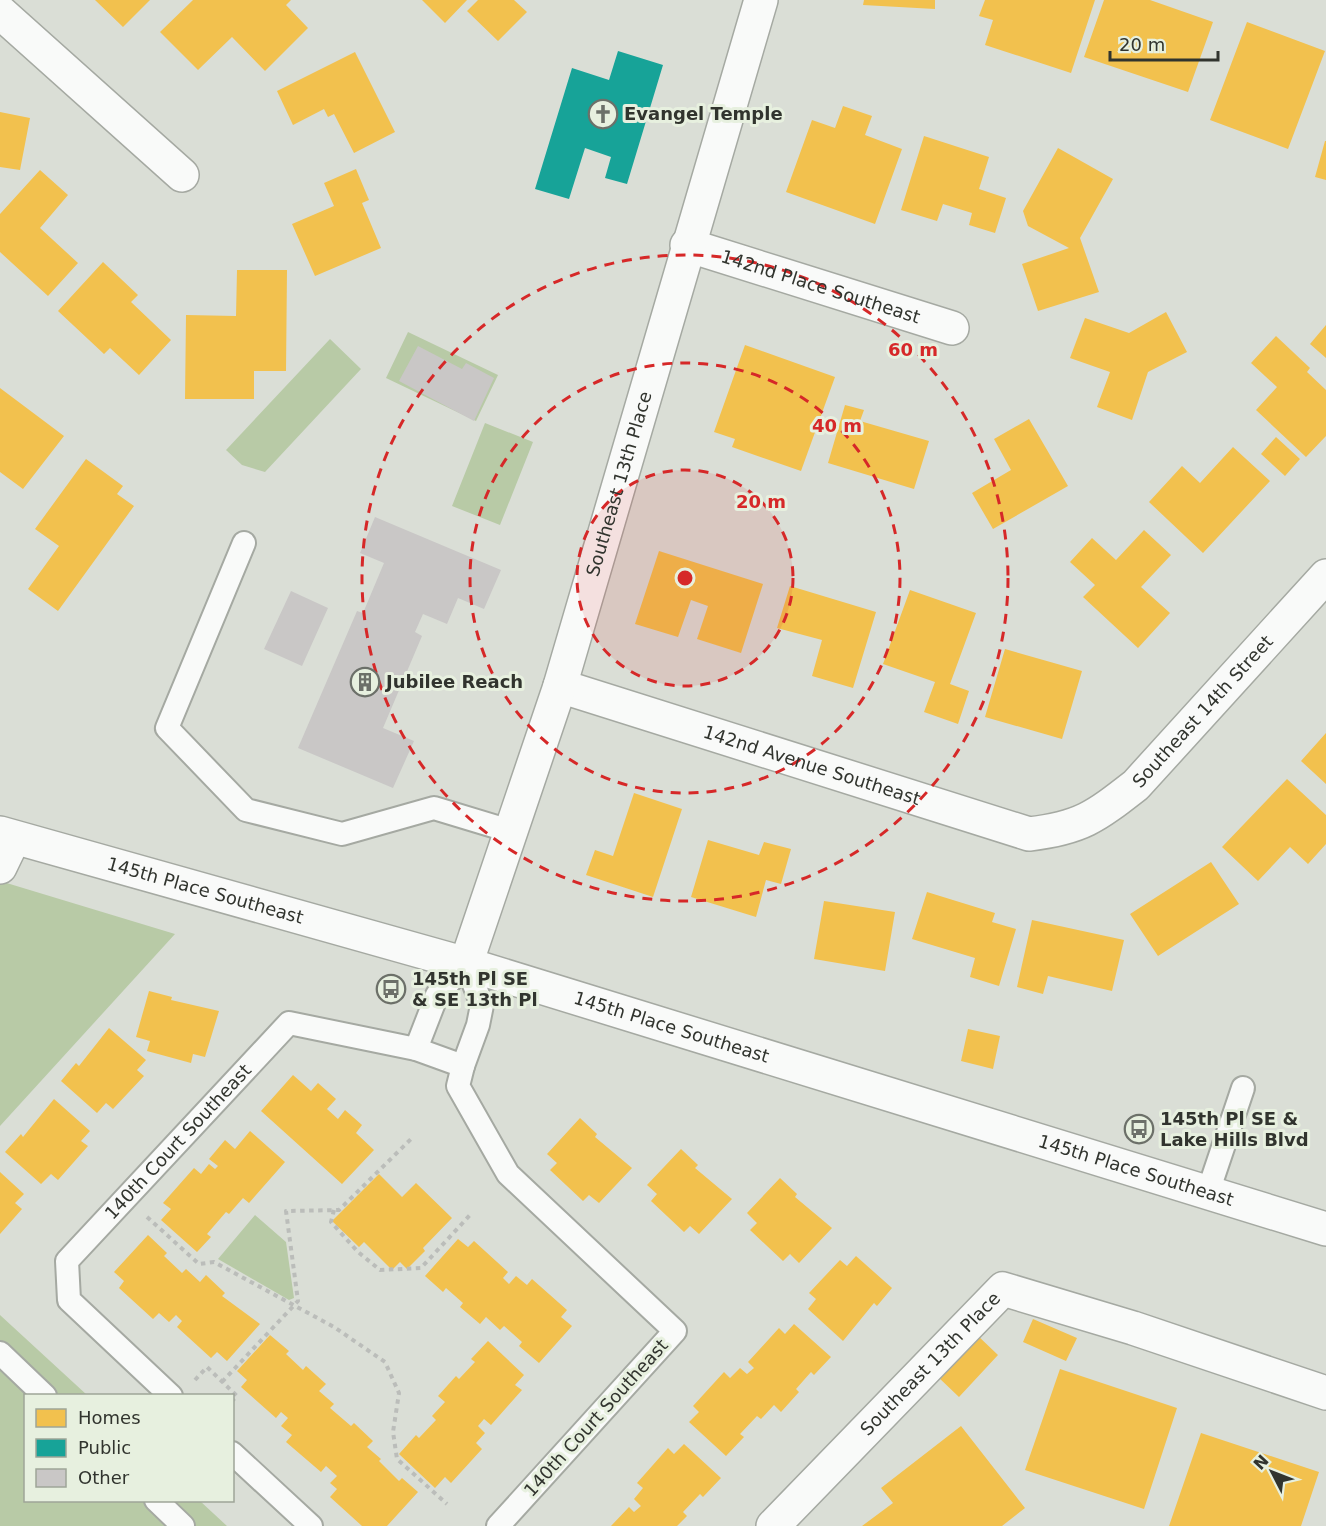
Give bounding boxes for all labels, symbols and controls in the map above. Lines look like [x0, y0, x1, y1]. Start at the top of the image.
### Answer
scale bar [1110, 24, 1218, 62]
text: 20 m [1119, 34, 1165, 55]
church icon: Evangel Temple [587, 98, 619, 130]
place label: Evangel Temple [624, 103, 783, 124]
street label: 142nd Place Southeast [719, 245, 923, 327]
text: 60 m [888, 339, 938, 360]
street label: Southeast 13th Place [582, 389, 656, 579]
text: 40 m [812, 415, 862, 436]
text: 20 m [736, 491, 786, 512]
centre of rings [675, 568, 695, 588]
street label: Southeast 14th Street [1128, 631, 1277, 792]
building icon: Jubilee Reach [349, 666, 381, 698]
place label: Jubilee Reach [384, 671, 523, 692]
street label: 142nd Avenue Southeast [701, 721, 923, 809]
street label: 145th Place Southeast [105, 853, 306, 928]
place label: 145th Pl SE & SE 13th Pl [412, 968, 538, 1010]
bus stop icon: 145th Pl SE & SE 13th Pl [375, 973, 407, 1005]
street label: 145th Place Southeast [571, 987, 772, 1067]
street label: 140th Court Southeast [100, 1060, 255, 1224]
place label: 145th Pl SE & Lake Hills Blvd [1160, 1108, 1309, 1150]
bus stop icon: 145th Pl SE & Lake Hills Blvd [1123, 1113, 1155, 1145]
street label: 145th Place Southeast [1036, 1130, 1236, 1210]
street label: Southeast 13th Place [856, 1287, 1004, 1440]
street label: 140th Court Southeast [519, 1335, 672, 1501]
legend [24, 1394, 234, 1502]
text: Homes [78, 1407, 141, 1428]
text: Public [78, 1437, 131, 1458]
north arrow [1242, 1442, 1302, 1502]
text: N [1250, 1451, 1273, 1474]
text: Other [78, 1467, 130, 1488]

